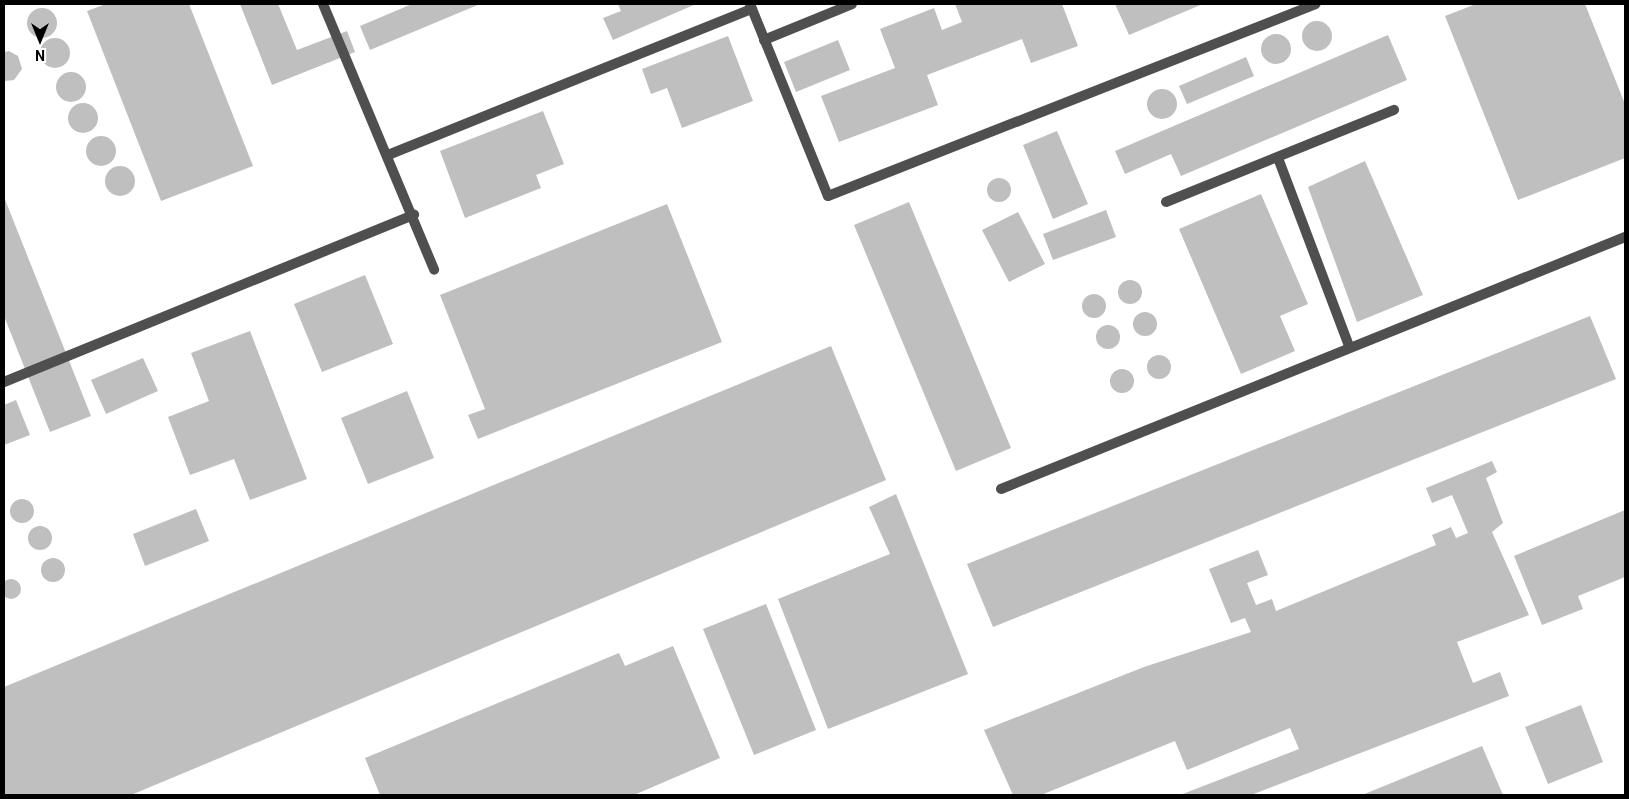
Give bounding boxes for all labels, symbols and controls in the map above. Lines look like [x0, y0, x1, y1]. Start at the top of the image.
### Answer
north arrow [15, 15, 65, 65]
text: N [35, 47, 45, 63]

